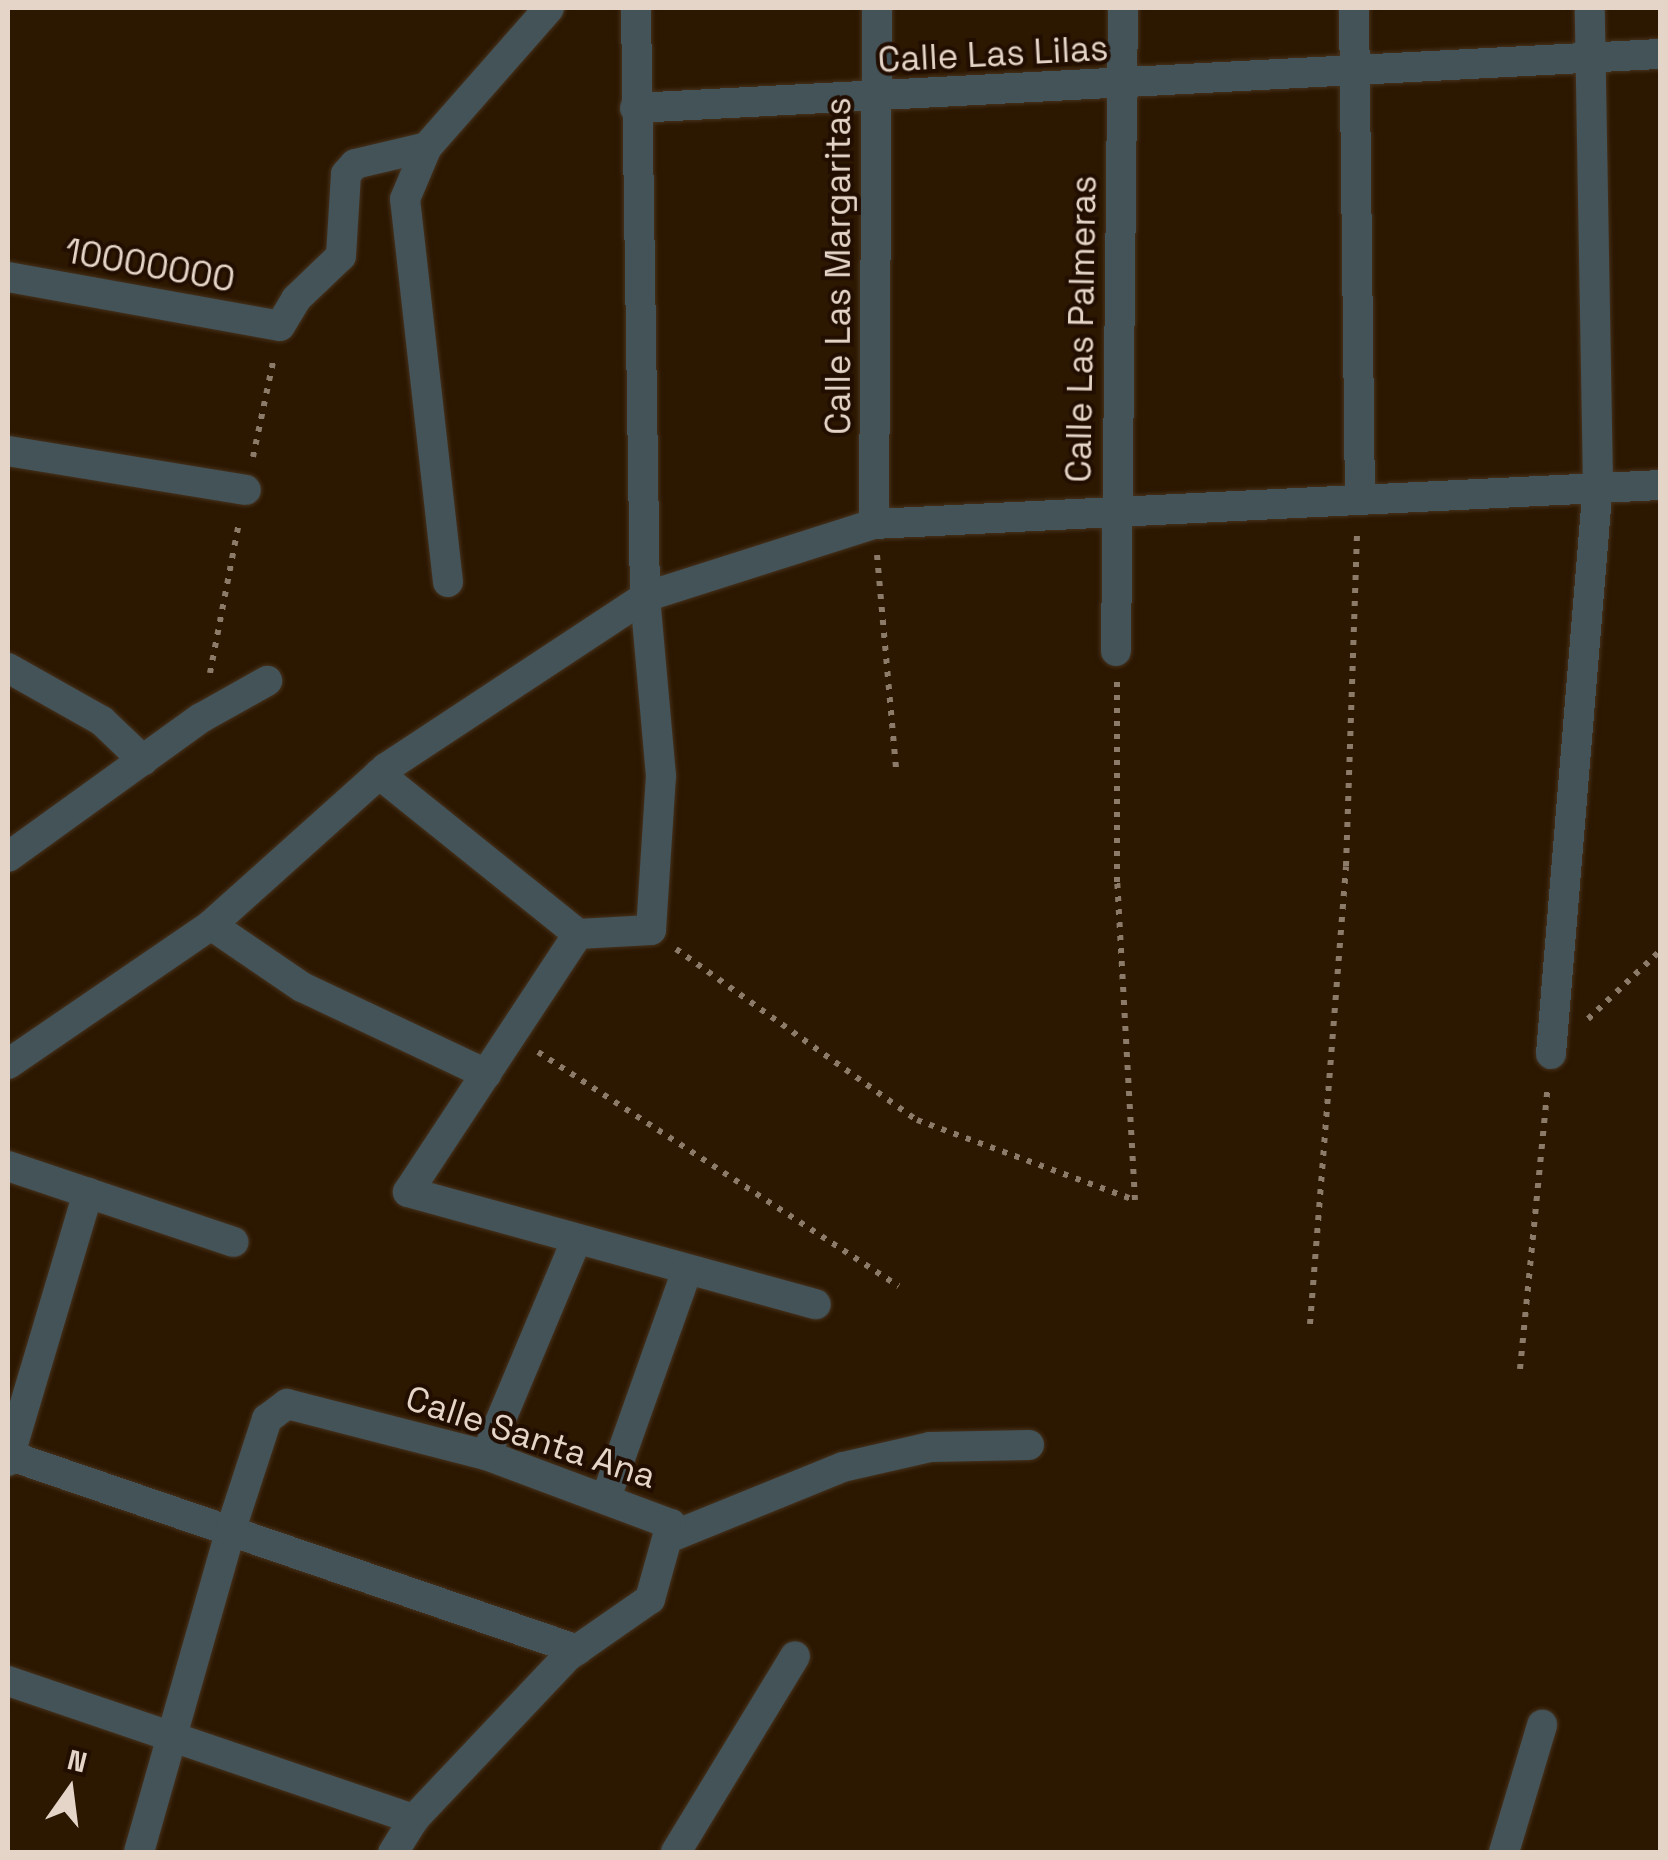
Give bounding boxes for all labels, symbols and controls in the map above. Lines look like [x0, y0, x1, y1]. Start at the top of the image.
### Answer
street label: Calle Las Lilas [877, 27, 1109, 81]
street label: Calle Las Margaritas [817, 97, 859, 435]
street label: Calle Las Palmeras [1057, 175, 1105, 483]
street label: 10000000 [62, 229, 238, 301]
street label: Calle Santa Ana [401, 1377, 661, 1497]
north arrow [20, 1740, 120, 1840]
text: N [64, 1741, 91, 1781]

